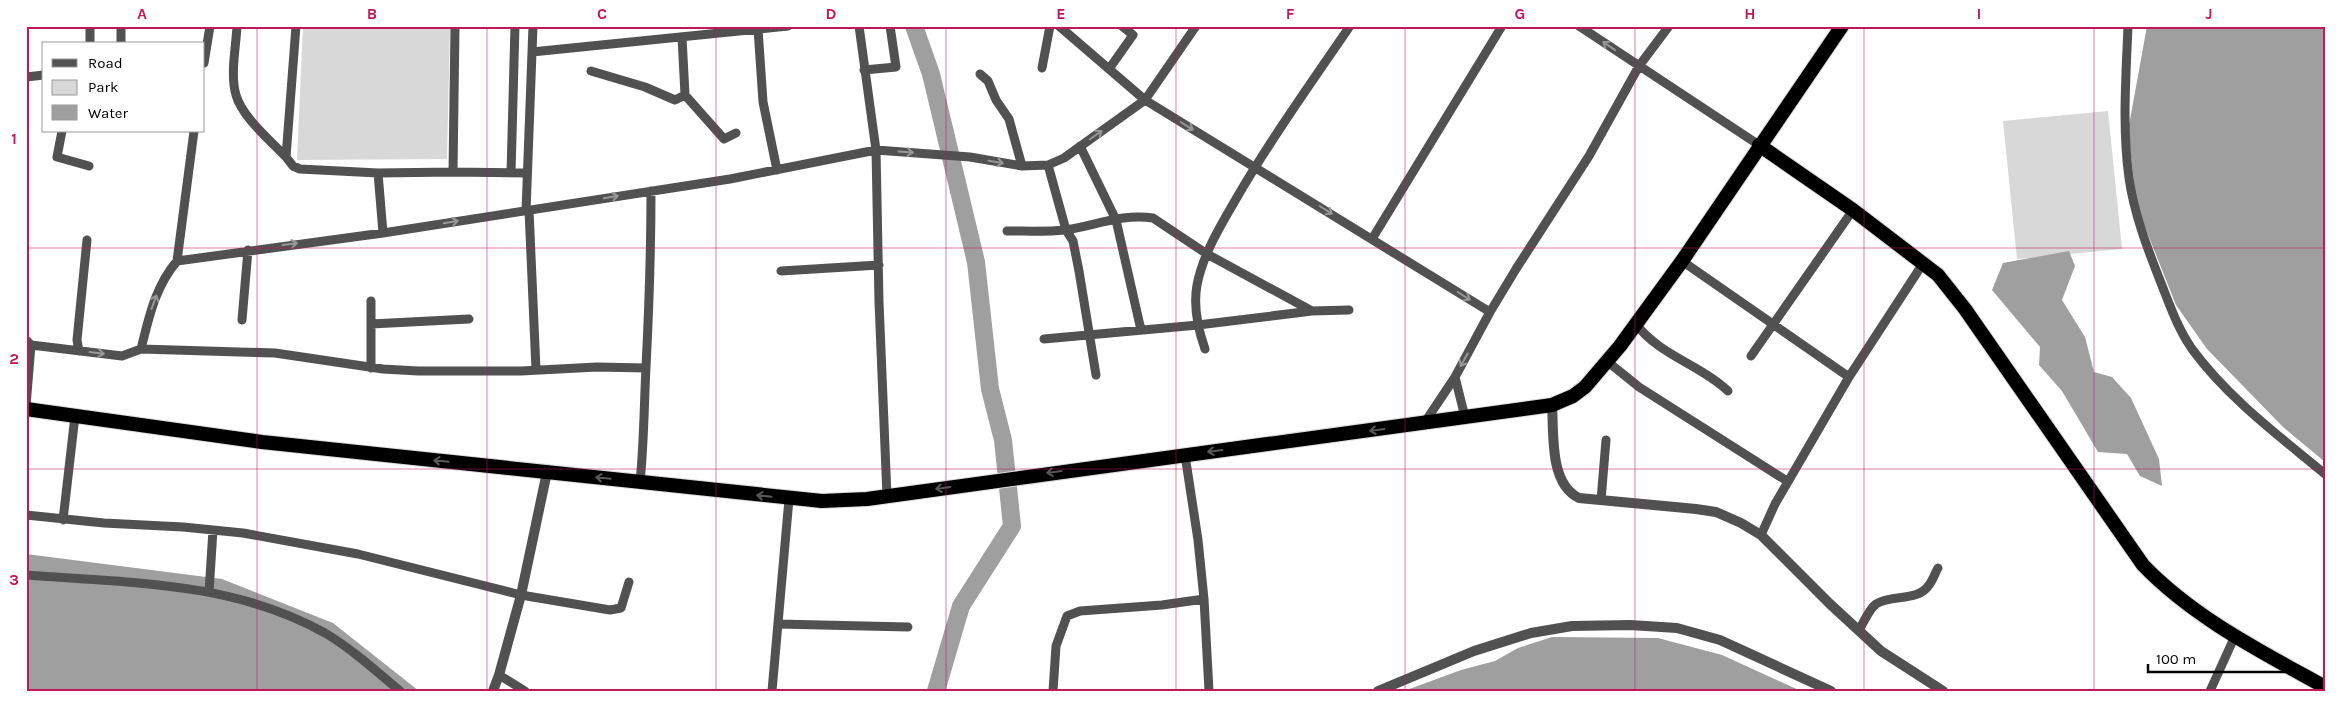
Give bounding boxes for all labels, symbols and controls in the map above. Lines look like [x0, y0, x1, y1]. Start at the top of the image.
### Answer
text: A [137, 4, 147, 23]
text: B [367, 4, 377, 23]
text: C [597, 4, 607, 23]
text: D [826, 4, 837, 23]
text: E [1056, 4, 1066, 23]
text: F [1286, 4, 1295, 23]
text: G [1515, 4, 1525, 23]
text: H [1744, 4, 1756, 23]
text: I [1977, 4, 1981, 23]
text: J [2205, 4, 2213, 23]
one-way arrow [1603, 41, 1617, 51]
legend [42, 42, 205, 132]
text: Road [88, 54, 123, 72]
text: Park [88, 78, 118, 96]
text: Water [88, 104, 129, 122]
one-way arrow [1180, 120, 1194, 131]
text: 1 [11, 129, 17, 148]
one-way arrow [1089, 130, 1103, 140]
one-way arrow [898, 147, 914, 157]
one-way arrow [987, 157, 1003, 167]
one-way arrow [603, 192, 619, 202]
one-way arrow [1318, 205, 1332, 215]
one-way arrow [442, 217, 458, 227]
one-way arrow [281, 239, 297, 249]
one-way arrow [1456, 291, 1470, 301]
one-way arrow [150, 295, 159, 311]
one-way arrow [89, 348, 105, 358]
text: 2 [9, 349, 19, 368]
one-way arrow [1459, 353, 1469, 367]
one-way arrow [1369, 425, 1385, 435]
one-way arrow [1208, 446, 1224, 456]
one-way arrow [433, 456, 449, 466]
one-way arrow [1047, 467, 1063, 477]
one-way arrow [595, 473, 611, 483]
one-way arrow [935, 483, 951, 493]
one-way arrow [757, 491, 773, 501]
text: 3 [9, 570, 19, 589]
scale bar [2148, 642, 2296, 674]
text: 100 m [2156, 650, 2196, 668]

